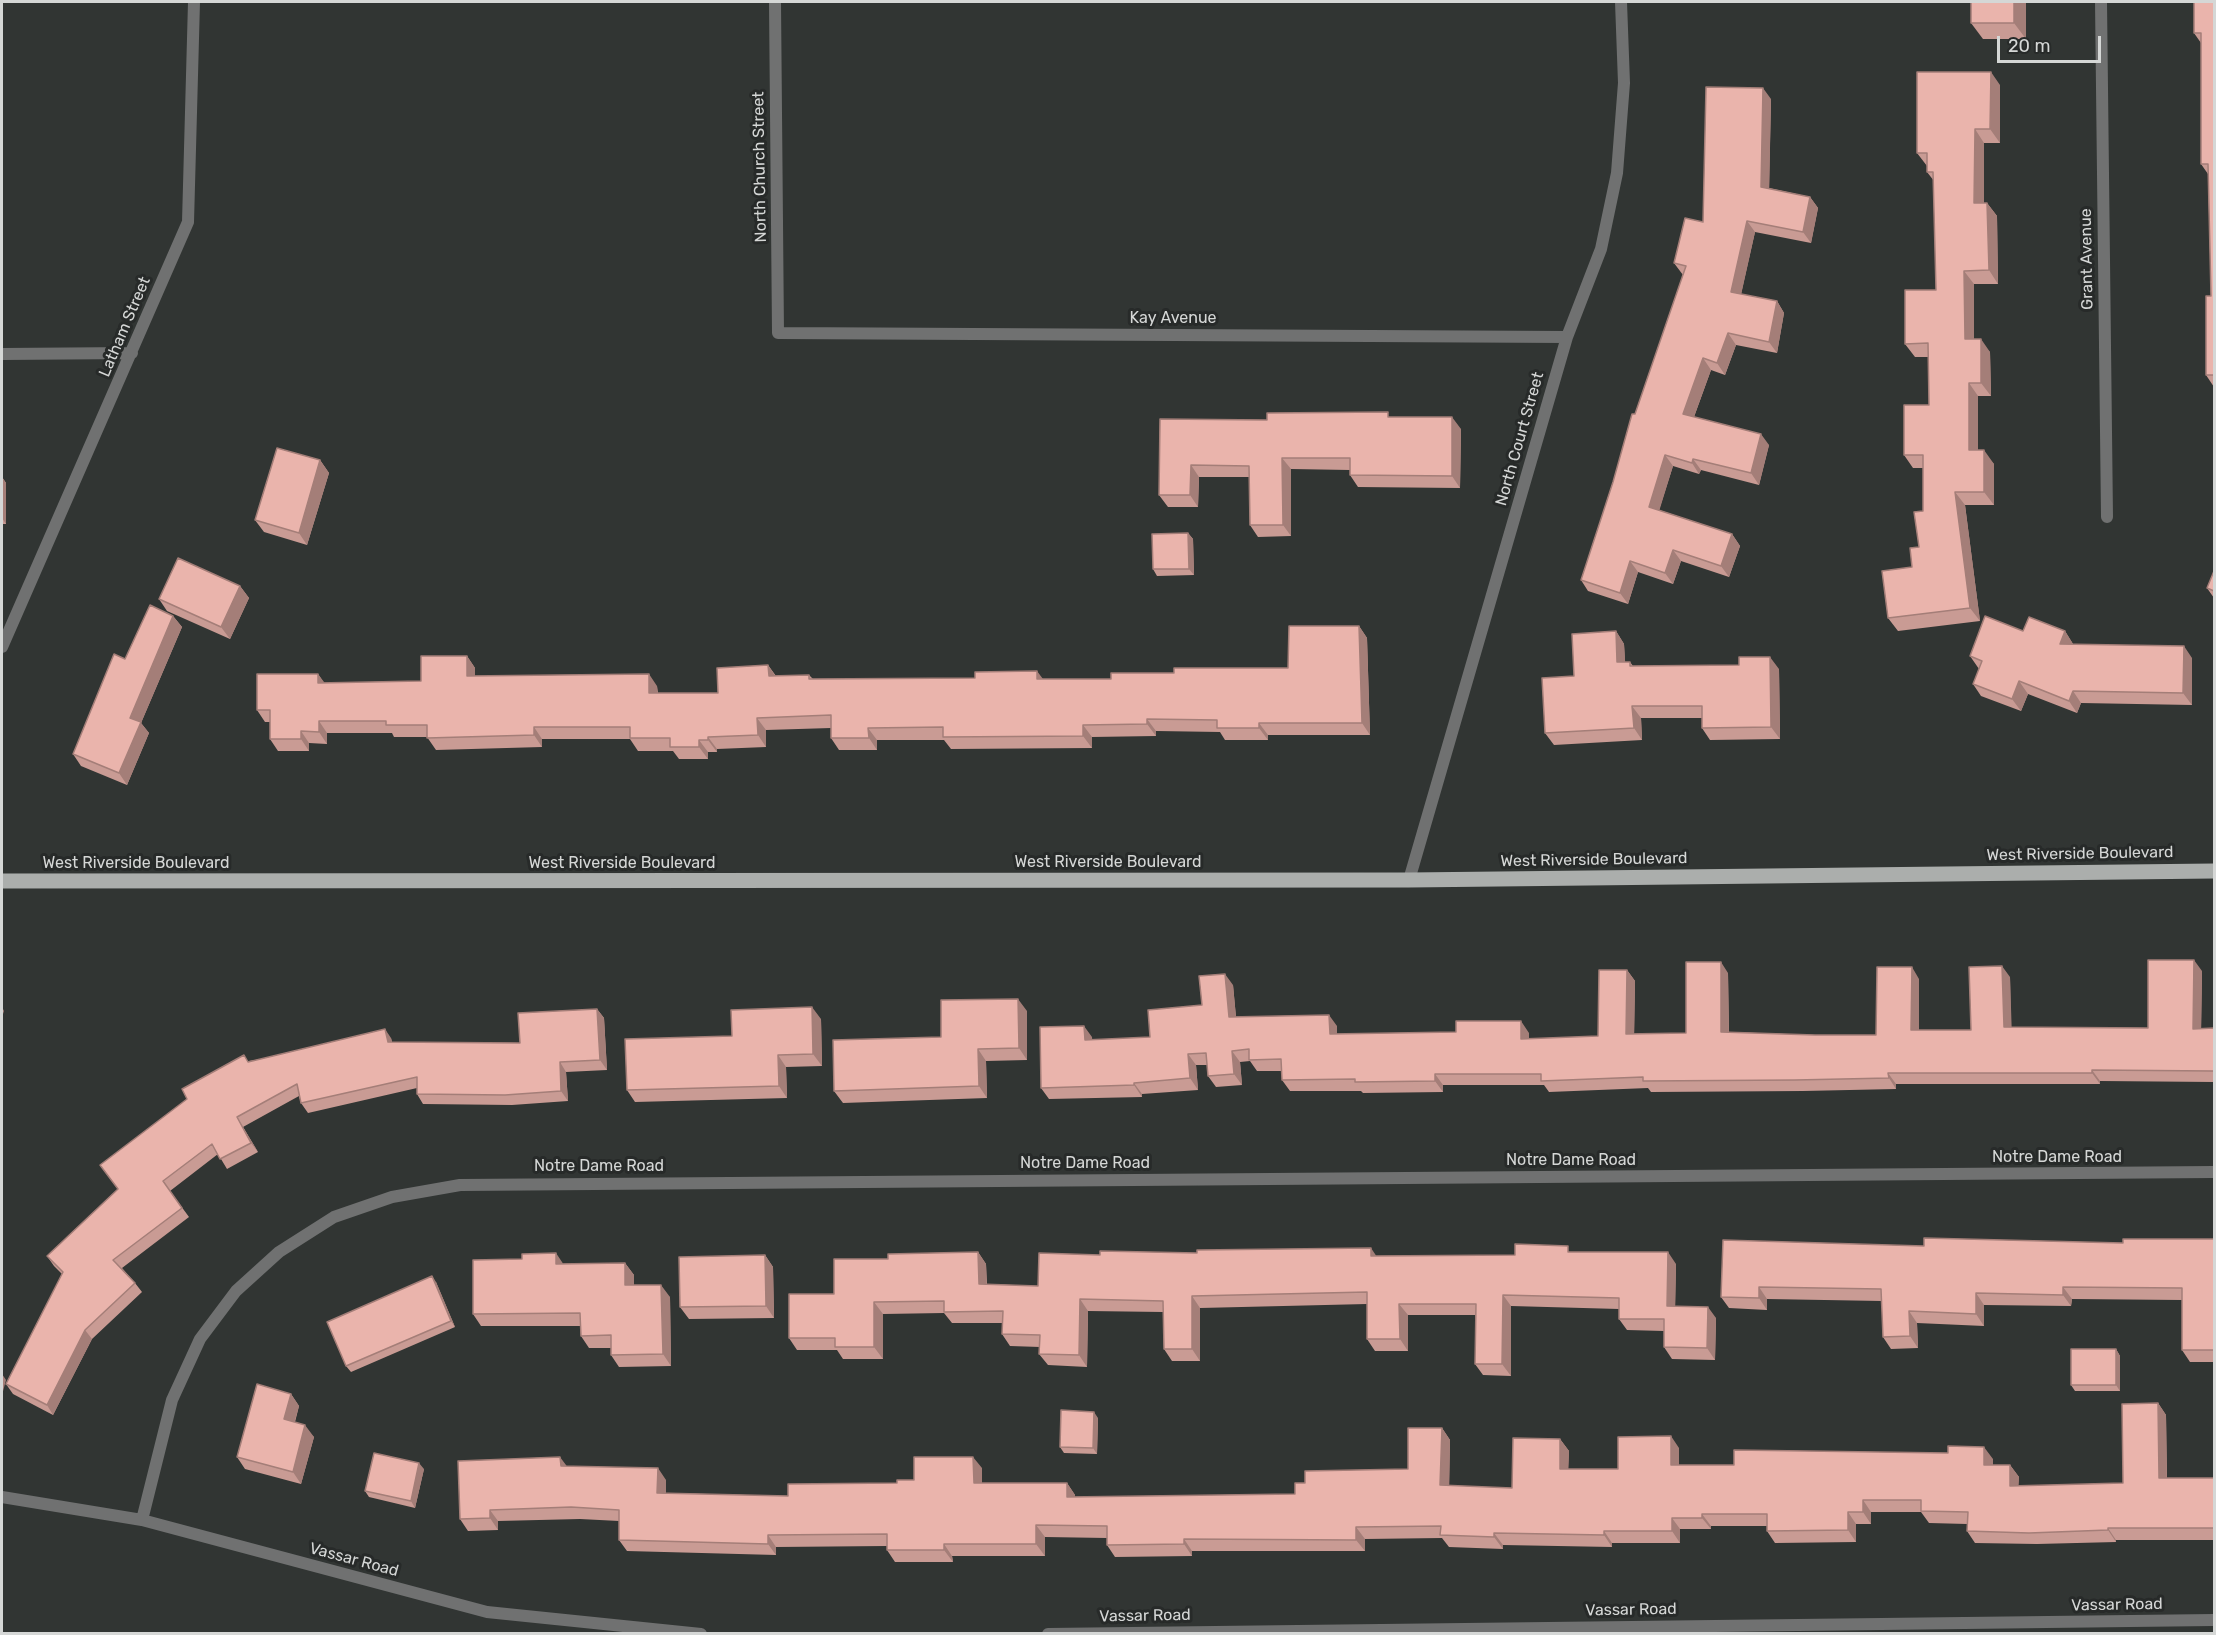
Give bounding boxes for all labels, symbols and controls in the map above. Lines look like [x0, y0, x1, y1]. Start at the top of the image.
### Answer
scale bar [2000, 24, 2104, 62]
text: 20 m [2008, 35, 2050, 57]
street label: North Church Street [749, 91, 771, 243]
street label: Grant Avenue [2077, 208, 2097, 310]
street label: Latham Street [95, 274, 155, 380]
street label: Kay Avenue [1130, 308, 1216, 328]
street label: North Court Street [1492, 370, 1548, 508]
street label: West Riverside Boulevard [1986, 843, 2174, 865]
street label: West Riverside Boulevard [1500, 849, 1688, 871]
street label: West Riverside Boulevard [1014, 852, 1202, 872]
street label: West Riverside Boulevard [42, 853, 230, 873]
street label: West Riverside Boulevard [528, 853, 716, 873]
street label: Notre Dame Road [1992, 1147, 2122, 1167]
street label: Notre Dame Road [1506, 1150, 1636, 1170]
street label: Notre Dame Road [1020, 1153, 1150, 1173]
street label: Notre Dame Road [534, 1156, 664, 1176]
street label: Vassar Road [307, 1539, 401, 1581]
street label: Vassar Road [2071, 1595, 2163, 1615]
street label: Vassar Road [1585, 1600, 1677, 1620]
street label: Vassar Road [1099, 1606, 1191, 1626]

